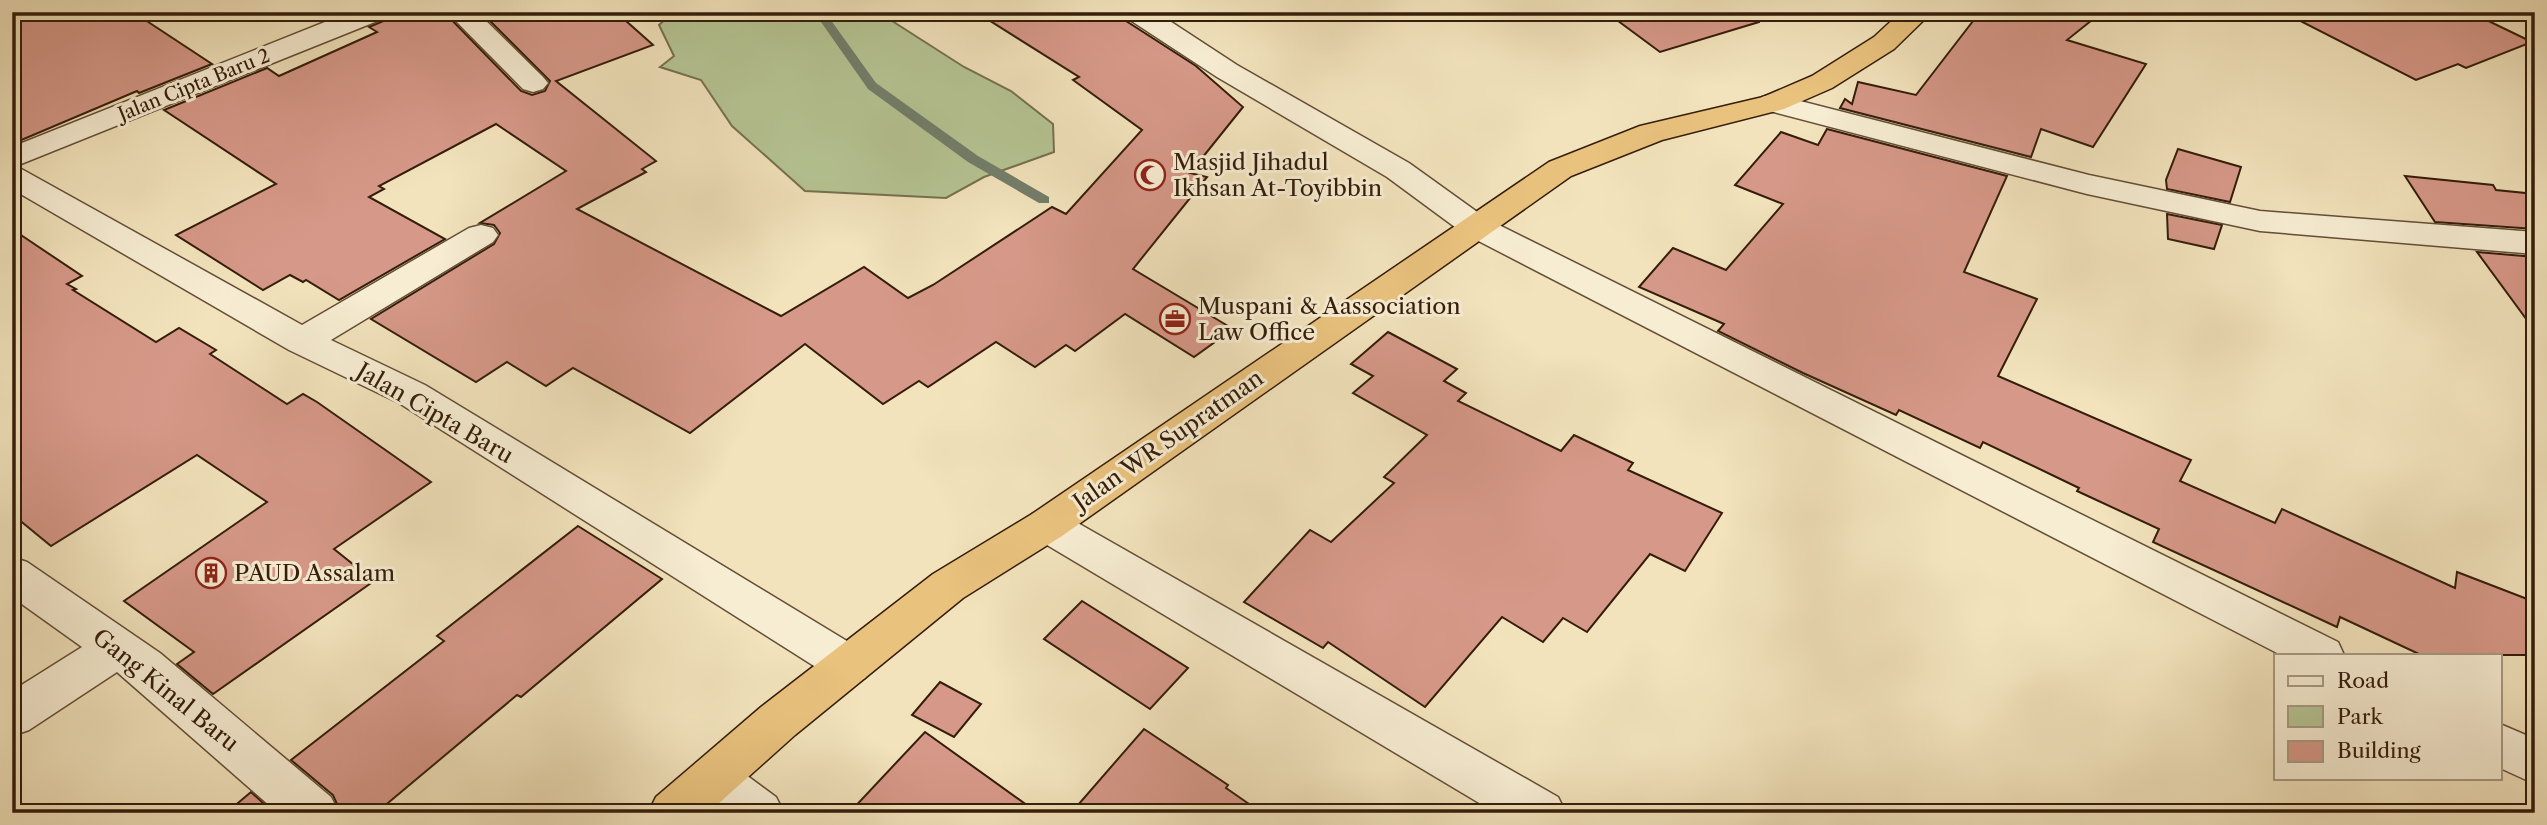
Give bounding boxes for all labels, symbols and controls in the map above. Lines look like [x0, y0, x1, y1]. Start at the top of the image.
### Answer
street label: Jalan Cipta Baru 2 [112, 44, 273, 127]
place label: Masjid Jihadul Ikhsan At-Toyibbin [1173, 148, 1382, 202]
mosque icon: Masjid Jihadul Ikhsan At-Toyibbin [1133, 158, 1167, 192]
place label: Muspani & Aassociation Law Office [1198, 292, 1461, 346]
office icon: Muspani & Aassociation Law Office [1158, 302, 1192, 336]
street label: Jalan Cipta Baru [349, 355, 518, 469]
street label: Jalan WR Supratman [1065, 364, 1268, 518]
building icon: PAUD Assalam [194, 556, 228, 590]
place label: PAUD Assalam [234, 559, 395, 587]
street label: Gang Kinal Baru [87, 623, 245, 757]
legend [2274, 654, 2502, 780]
text: Road [2337, 668, 2389, 693]
text: Park [2337, 704, 2383, 729]
text: Building [2337, 738, 2422, 763]

